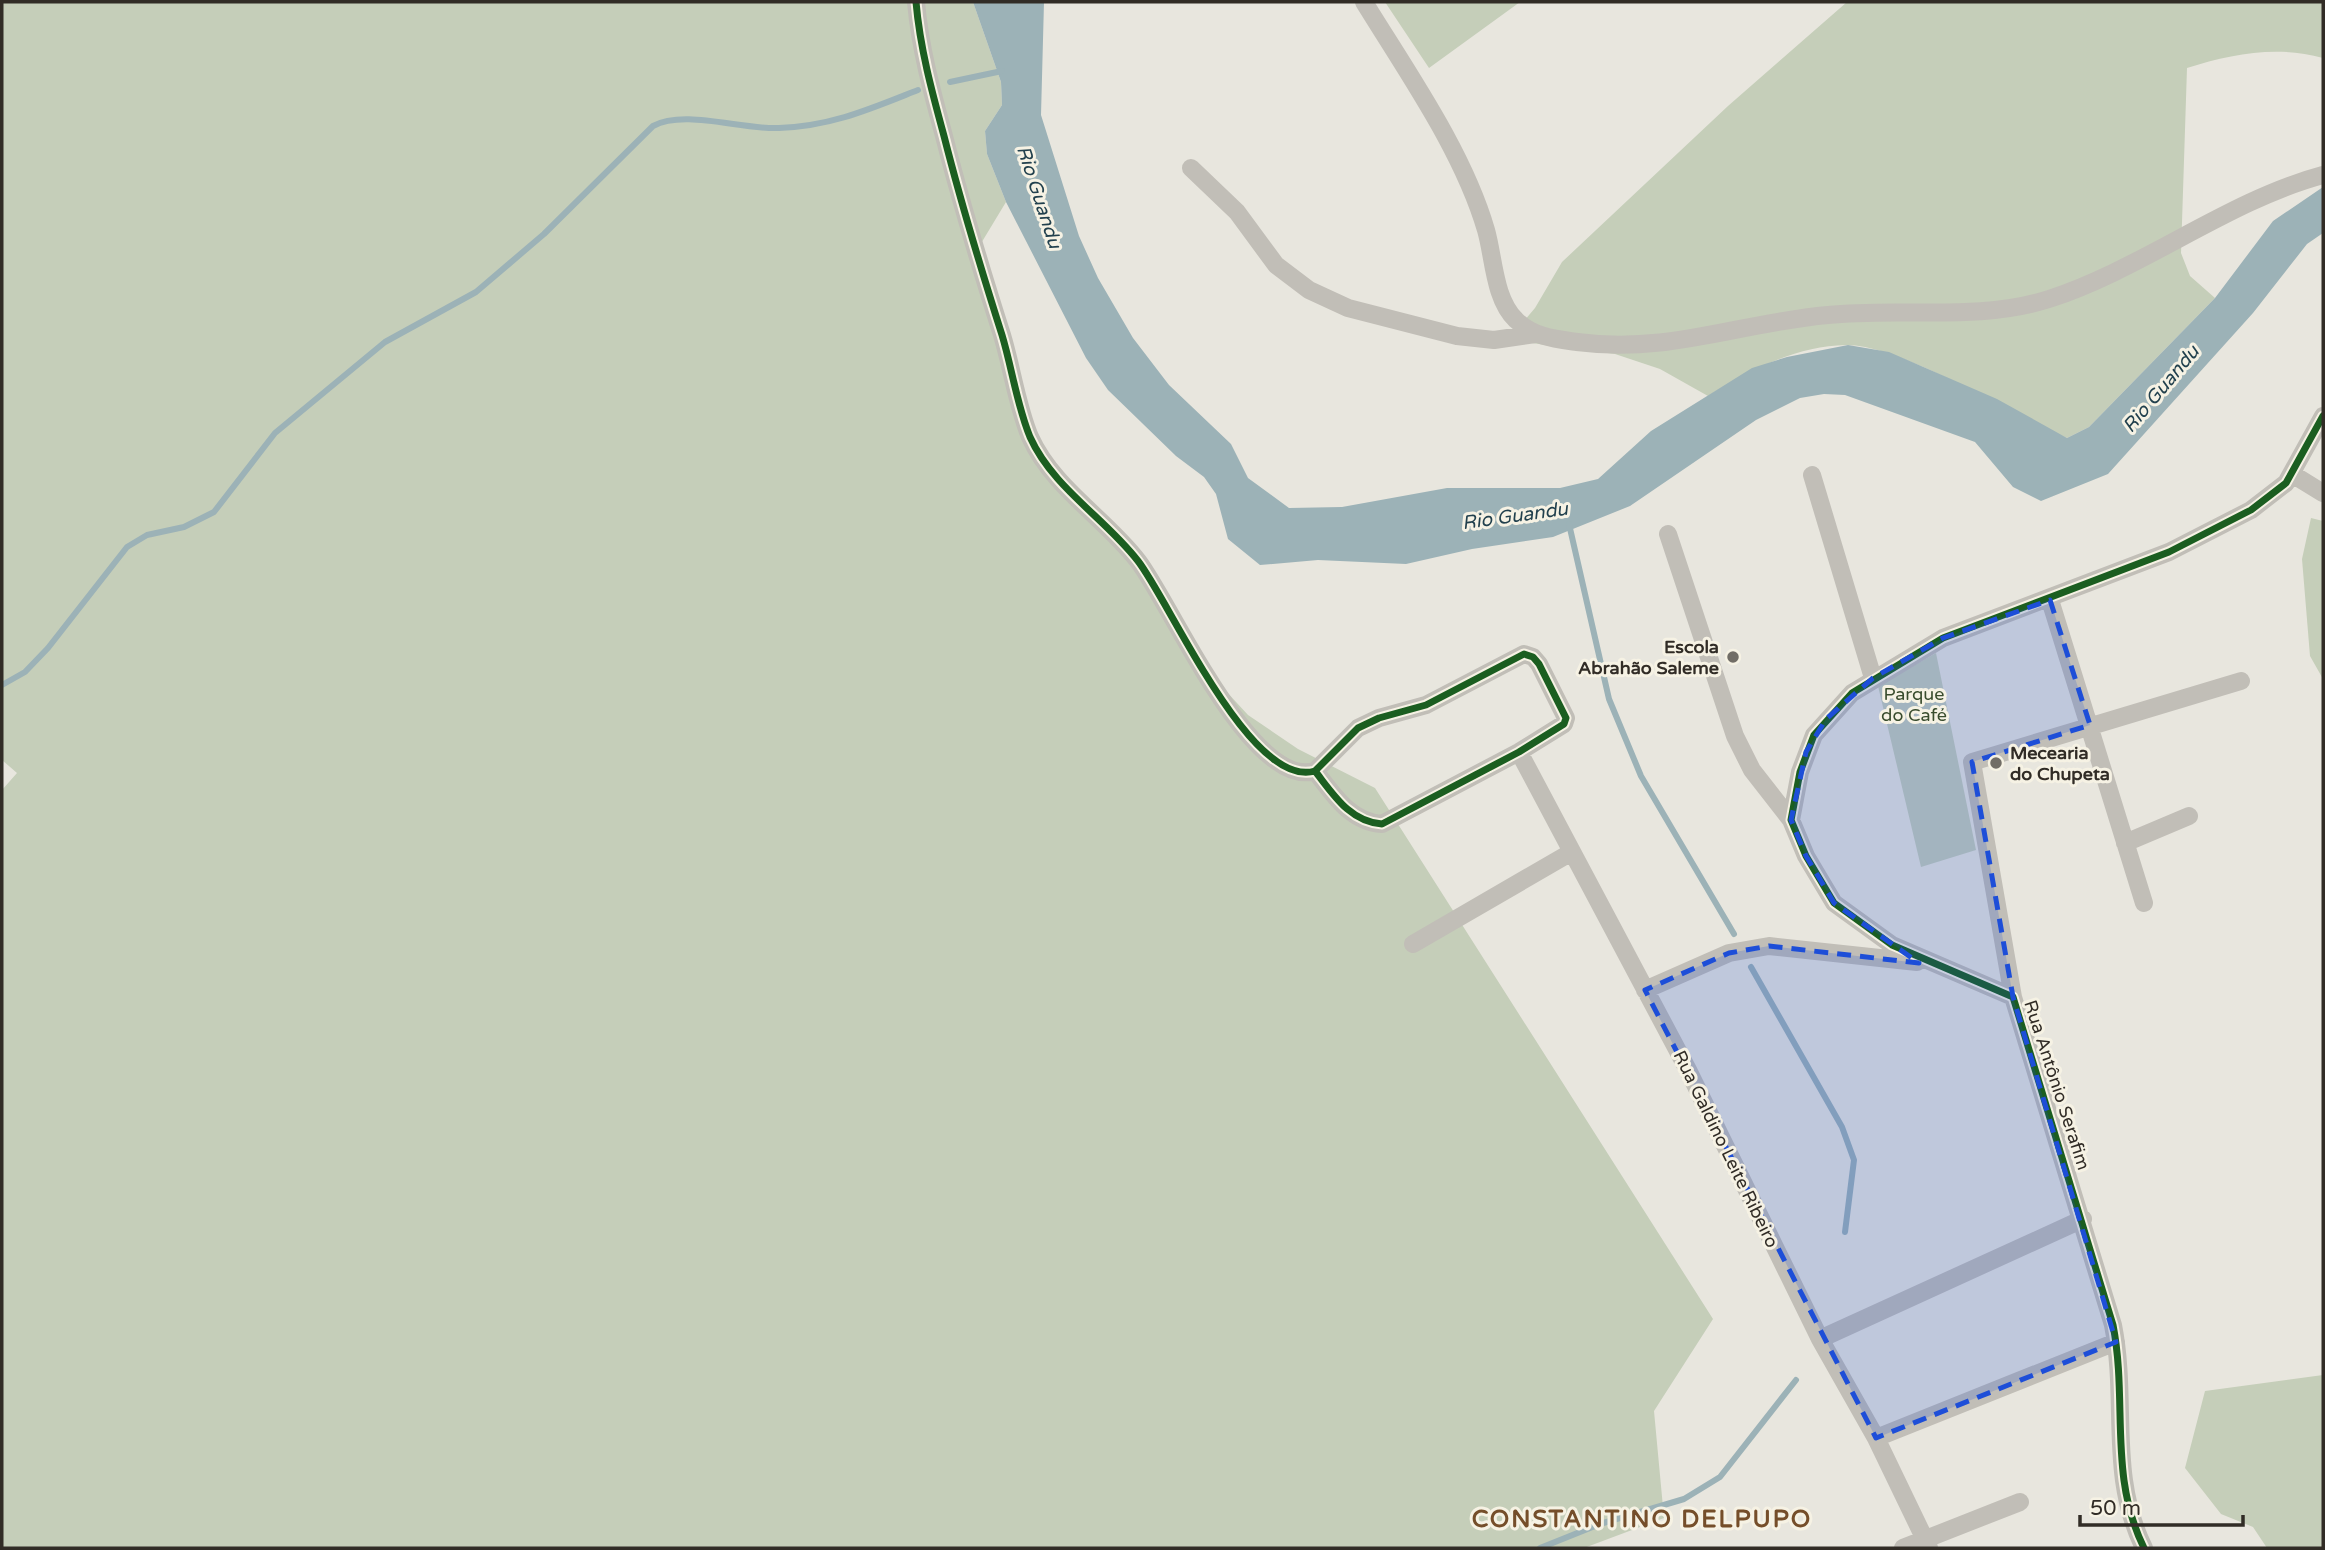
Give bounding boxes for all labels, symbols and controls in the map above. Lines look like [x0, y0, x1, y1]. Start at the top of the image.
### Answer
water label: Rio Guandu [1012, 143, 1066, 252]
water label: Rio Guandu [2118, 340, 2205, 437]
water label: Rio Guandu [1461, 497, 1571, 534]
place label: Escola Abrahão Saleme [1578, 636, 1719, 679]
marker: Escola Abrahão Saleme [1725, 649, 1741, 665]
park label: Parque do Café [1881, 683, 1947, 726]
place label: Mecearia do Chupeta [2010, 742, 2110, 785]
marker: Mecearia do Chupeta [1988, 755, 2004, 771]
street label: Rua Antônio Serafim [2019, 997, 2095, 1173]
street label: Rua Galdino Leite Ribeiro [1669, 1047, 1783, 1251]
scale bar [2080, 1484, 2243, 1528]
text: 50 m [2090, 1496, 2141, 1521]
district label: CONSTANTINO DELPUPO [1472, 1505, 1812, 1534]

